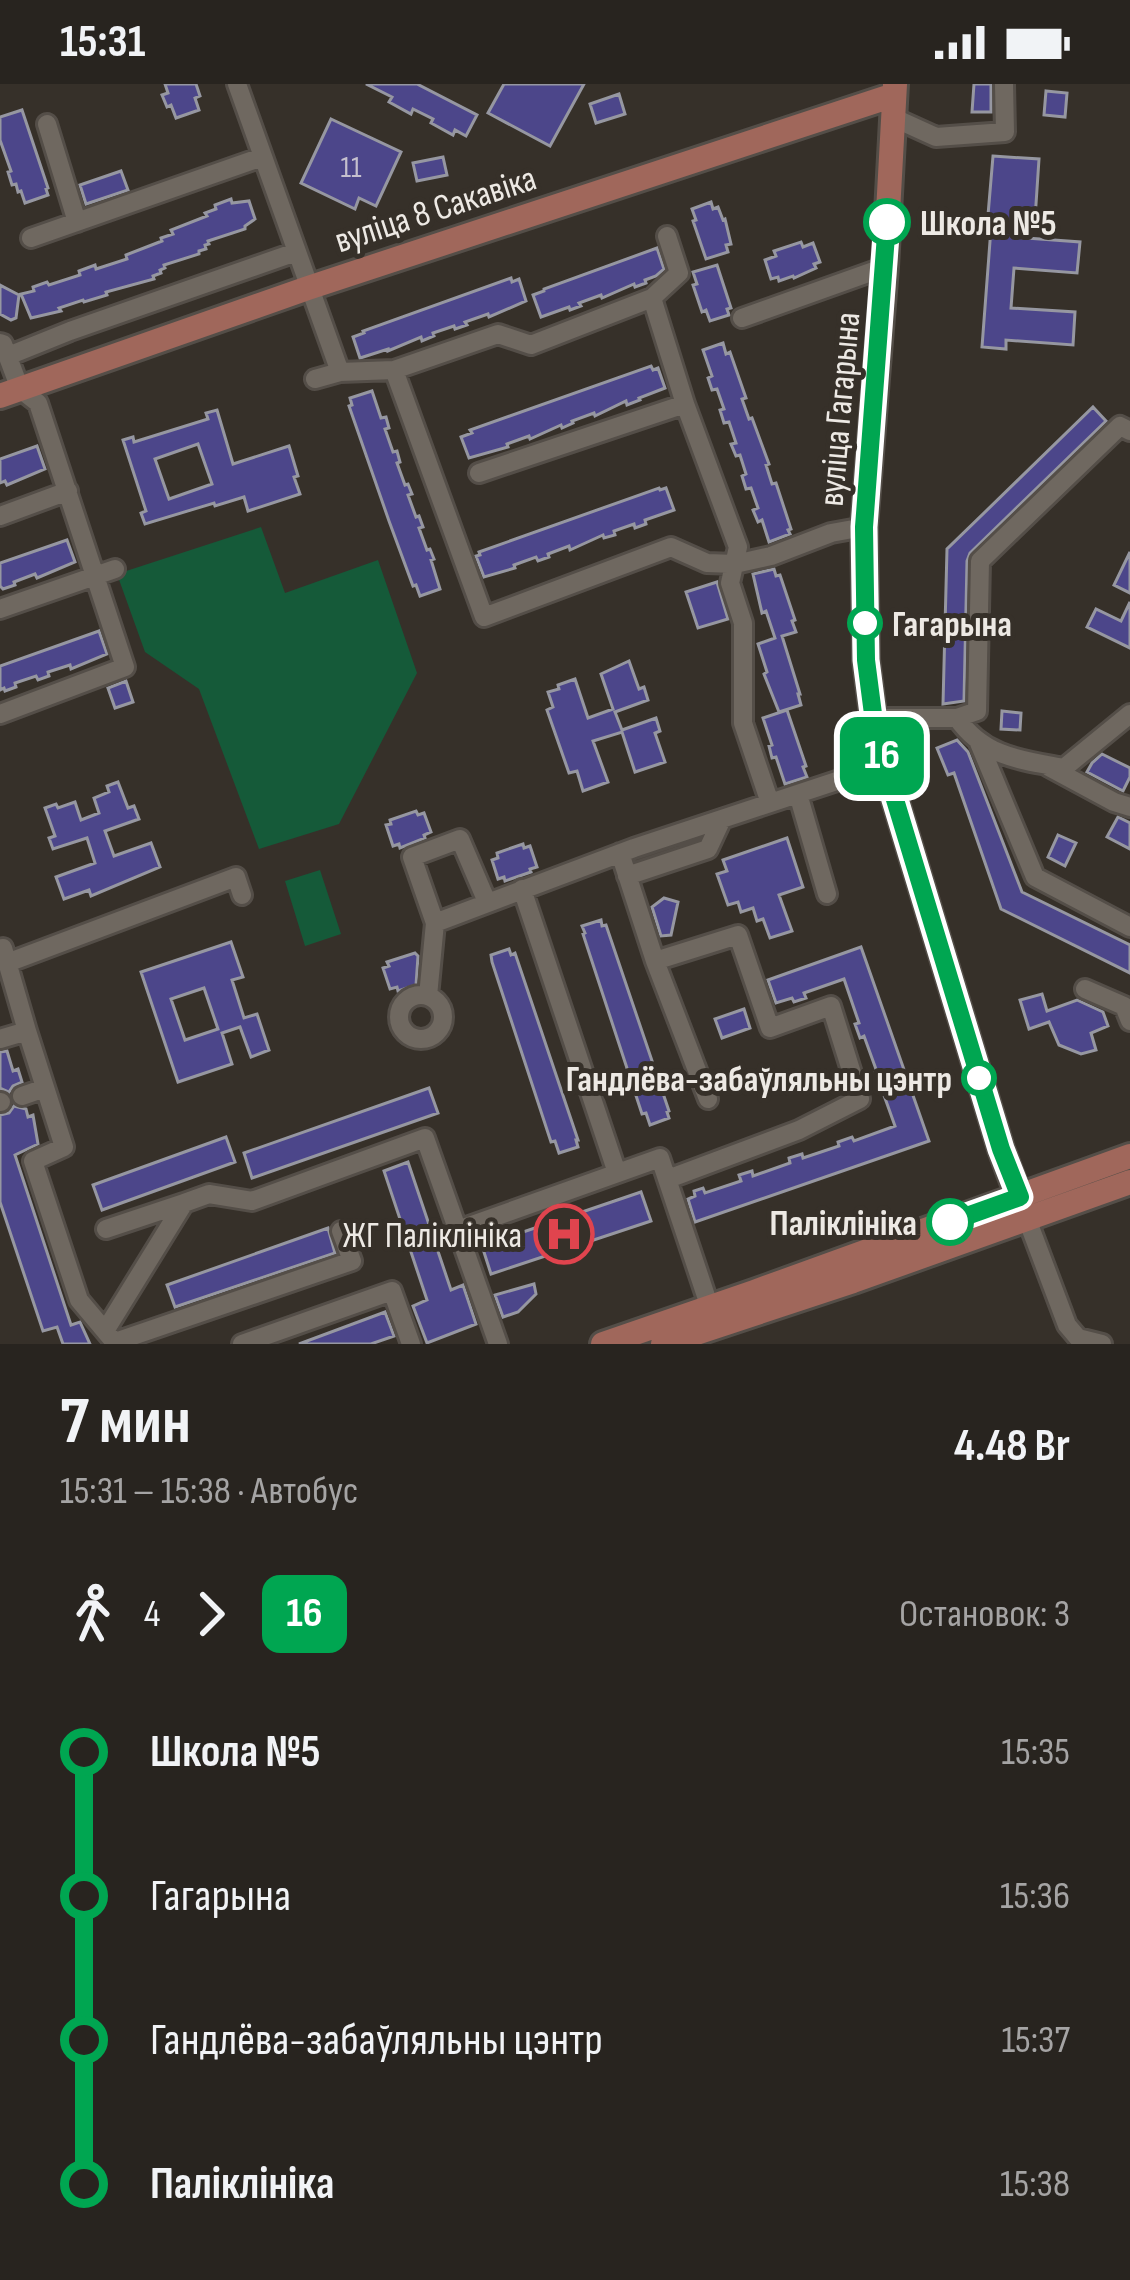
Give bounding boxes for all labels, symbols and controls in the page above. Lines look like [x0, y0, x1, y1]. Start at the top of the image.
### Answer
text: 15:31 [60, 15, 145, 70]
house number: 11 [341, 150, 362, 186]
street label: вуліца 8 Сакавіка [330, 158, 542, 263]
marker: Школа №5 [865, 200, 909, 244]
place label: Школа №5 [920, 203, 1056, 246]
street label: вуліца Гагарына [811, 310, 870, 508]
place label: Гагарына [892, 604, 1012, 647]
marker: Гагарына [849, 607, 881, 639]
line badge: 16 [828, 717, 936, 795]
text: 16 [864, 730, 900, 781]
place label: Гандлёва-забаўляльны цэнтр [566, 1059, 952, 1102]
marker: Гандлёва-забаўляльны цэнтр [963, 1062, 995, 1094]
marker: Паліклініка [928, 1200, 972, 1244]
hospital icon: ЖГ Паліклініка [533, 1203, 595, 1265]
place label: Паліклініка [770, 1203, 917, 1246]
place label: ЖГ Паліклініка [343, 1215, 522, 1258]
text: 7 мин [60, 1383, 191, 1462]
text: 4.48 Br [954, 1419, 1070, 1474]
text: 15:31 – 15:38 · Автобус [60, 1468, 358, 1515]
icon: walk [60, 1581, 126, 1647]
icon: forward [178, 1581, 244, 1647]
text: 16 [286, 1588, 323, 1639]
text: 4 [144, 1591, 160, 1638]
text: Остановок: 3 [899, 1591, 1070, 1638]
text: Школа №5 [150, 1725, 321, 1780]
text: 15:35 [1001, 1729, 1070, 1776]
text: Гагарына [150, 1869, 291, 1924]
text: 15:36 [1000, 1873, 1070, 1920]
text: Гандлёва-забаўляльны цэнтр [150, 2013, 603, 2068]
text: 15:37 [1001, 2017, 1070, 2064]
text: Паліклініка [150, 2157, 334, 2212]
text: 15:38 [1000, 2161, 1070, 2208]

